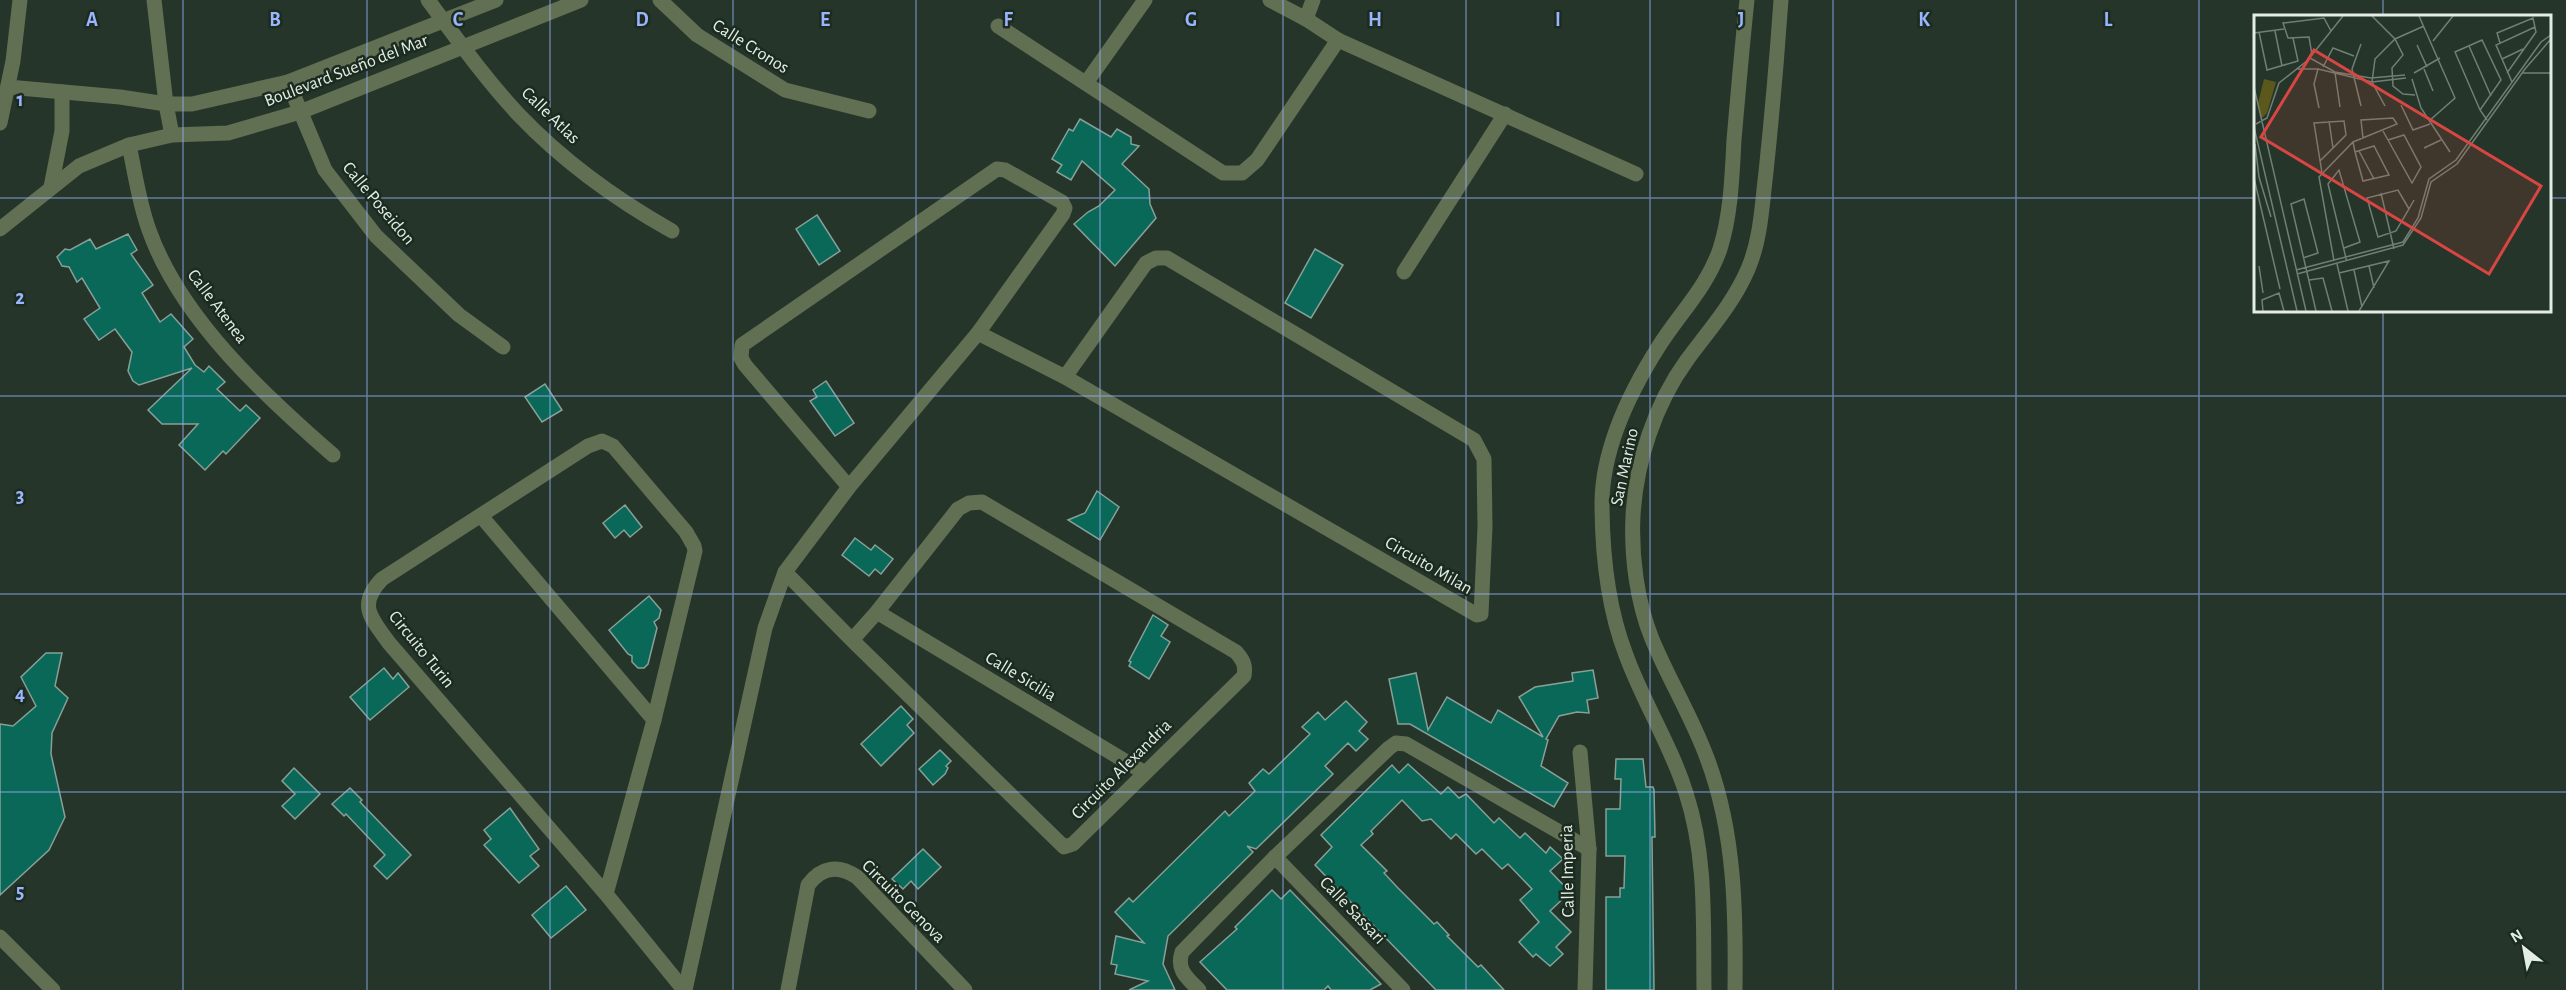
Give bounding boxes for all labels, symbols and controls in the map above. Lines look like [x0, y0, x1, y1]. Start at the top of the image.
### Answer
text: A [86, 10, 98, 30]
text: B [269, 10, 281, 30]
text: C [453, 10, 464, 30]
text: D [635, 10, 649, 30]
text: E [820, 10, 830, 30]
text: F [1003, 10, 1013, 30]
text: G [1185, 10, 1197, 30]
text: H [1368, 10, 1382, 30]
text: I [1555, 10, 1561, 30]
text: J [1738, 10, 1744, 30]
text: K [1918, 10, 1930, 30]
text: L [2104, 10, 2113, 30]
inset map [2254, 15, 2551, 312]
street label: Calle Cronos [709, 16, 792, 77]
street label: Boulevard Sueño del Mar [262, 31, 431, 110]
street label: Calle Atlas [518, 84, 583, 148]
text: 1 [16, 90, 24, 110]
street label: Calle Poseidon [339, 159, 418, 248]
street label: Calle Atenea [184, 266, 251, 347]
text: 2 [15, 288, 25, 308]
street label: San Marino [1608, 427, 1642, 508]
text: 3 [16, 486, 24, 506]
street label: Circuito Milan [1382, 534, 1475, 598]
street label: Circuito Turin [385, 608, 458, 692]
street label: Calle Sicilia [982, 649, 1059, 705]
text: 4 [15, 684, 25, 704]
street label: Circuito Alexandria [1068, 716, 1175, 823]
street label: Calle Imperia [1558, 824, 1578, 918]
street label: Circuito Genova [858, 857, 948, 947]
street label: Calle Sassari [1316, 874, 1389, 948]
text: 5 [16, 882, 24, 902]
north arrow [2494, 918, 2554, 978]
text: N [2508, 926, 2526, 946]

